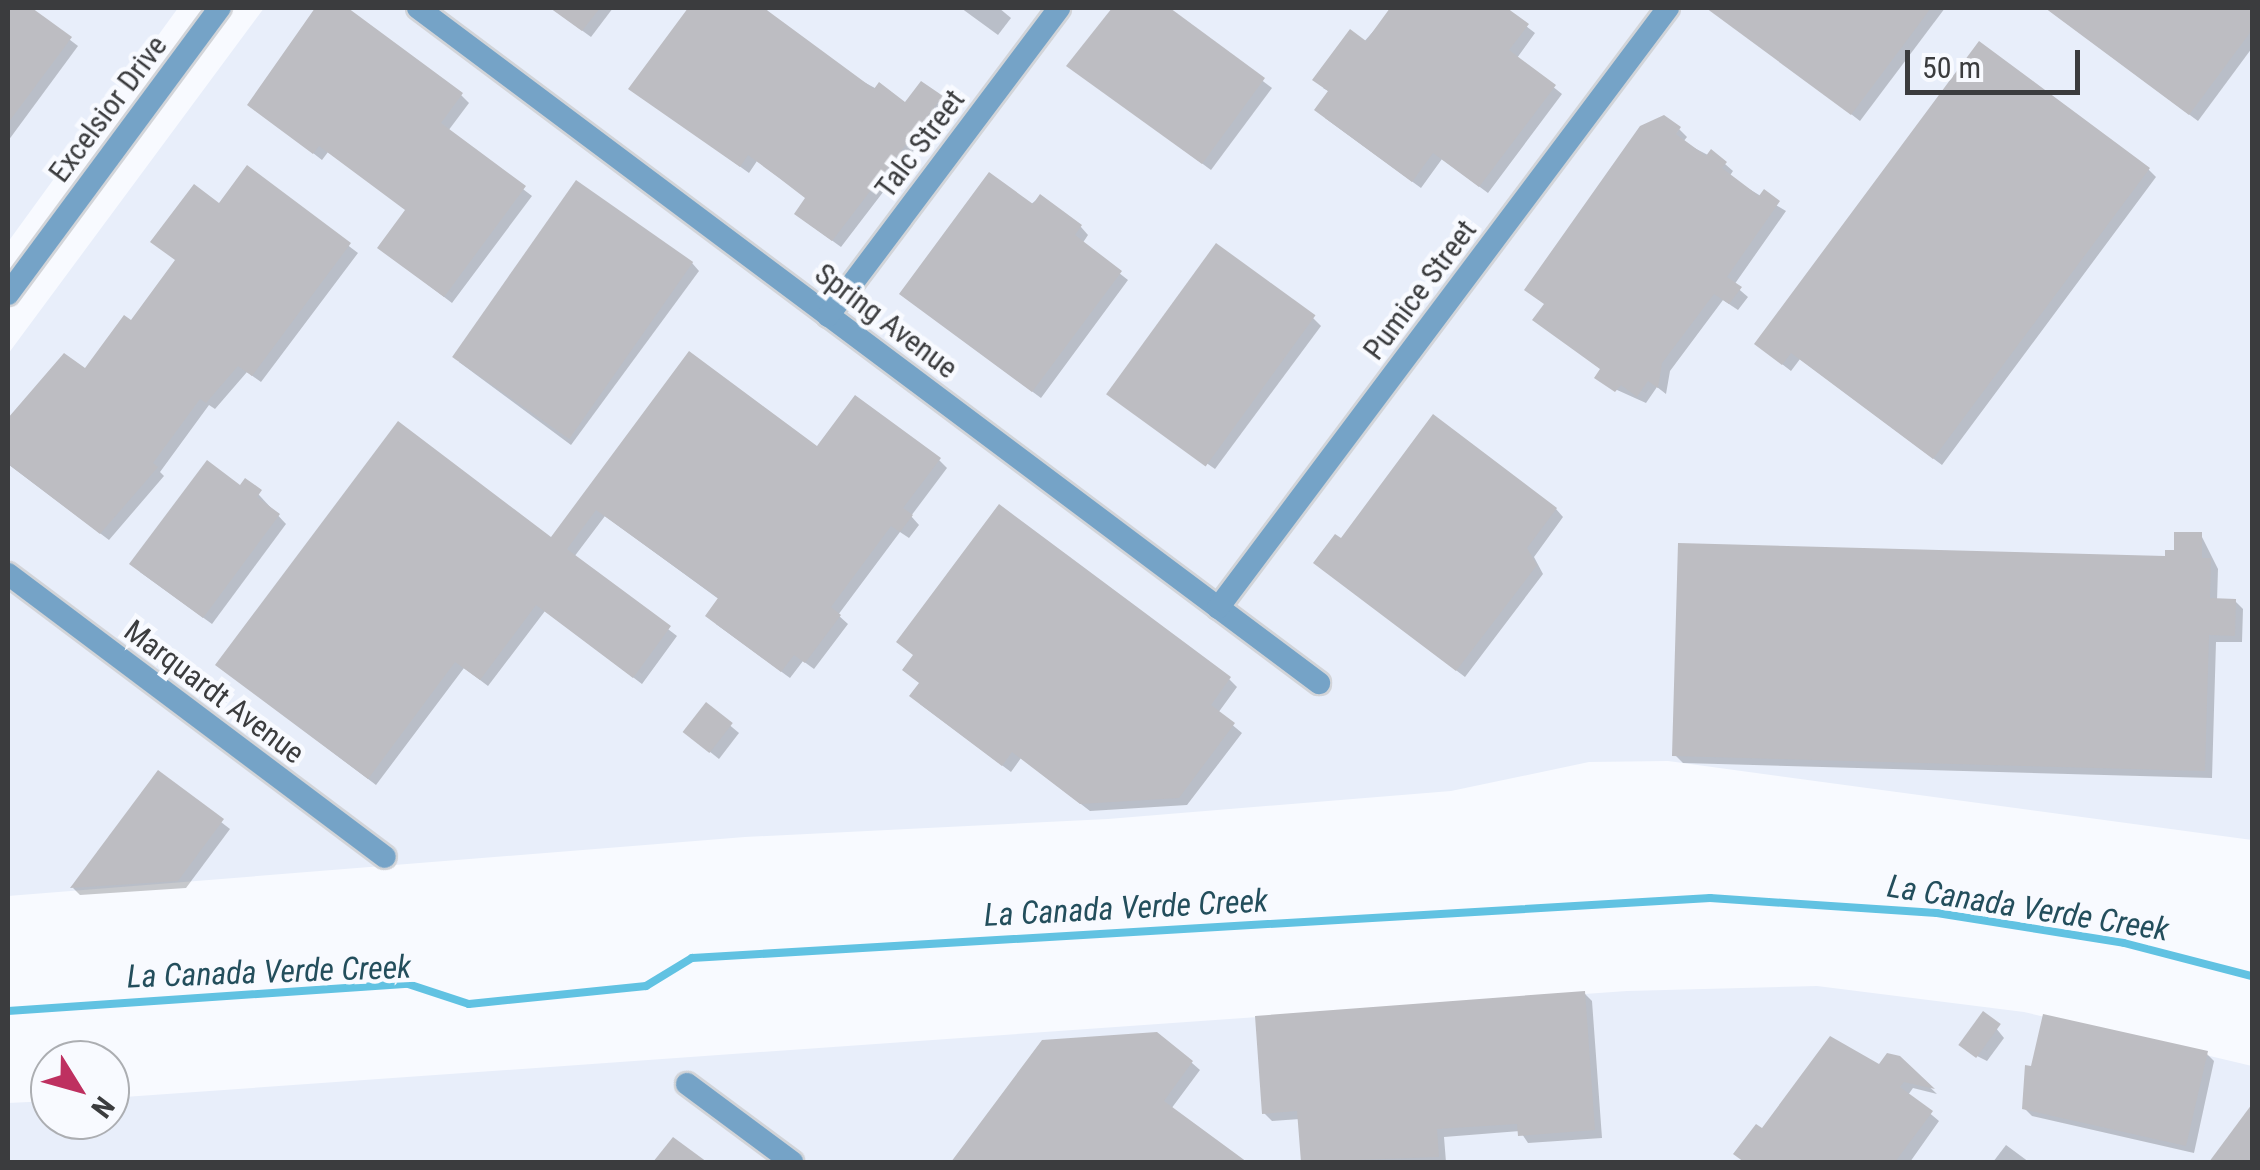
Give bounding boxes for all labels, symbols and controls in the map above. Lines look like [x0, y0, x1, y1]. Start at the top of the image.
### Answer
street label: Excelsior Drive [41, 29, 175, 189]
scale bar [1910, 30, 2085, 92]
text: 50 m [1922, 50, 1981, 85]
street label: Talc Street [868, 83, 972, 205]
street label: Pumice Street [1356, 213, 1484, 367]
street label: Spring Avenue [808, 256, 964, 386]
street label: Marquardt Avenue [117, 613, 311, 771]
water label: La Canada Verde Creek [1885, 867, 2171, 949]
water label: La Canada Verde Creek [983, 881, 1269, 935]
water label: La Canada Verde Creek [126, 948, 412, 996]
north arrow [30, 1040, 130, 1140]
text: N [84, 1090, 121, 1124]

